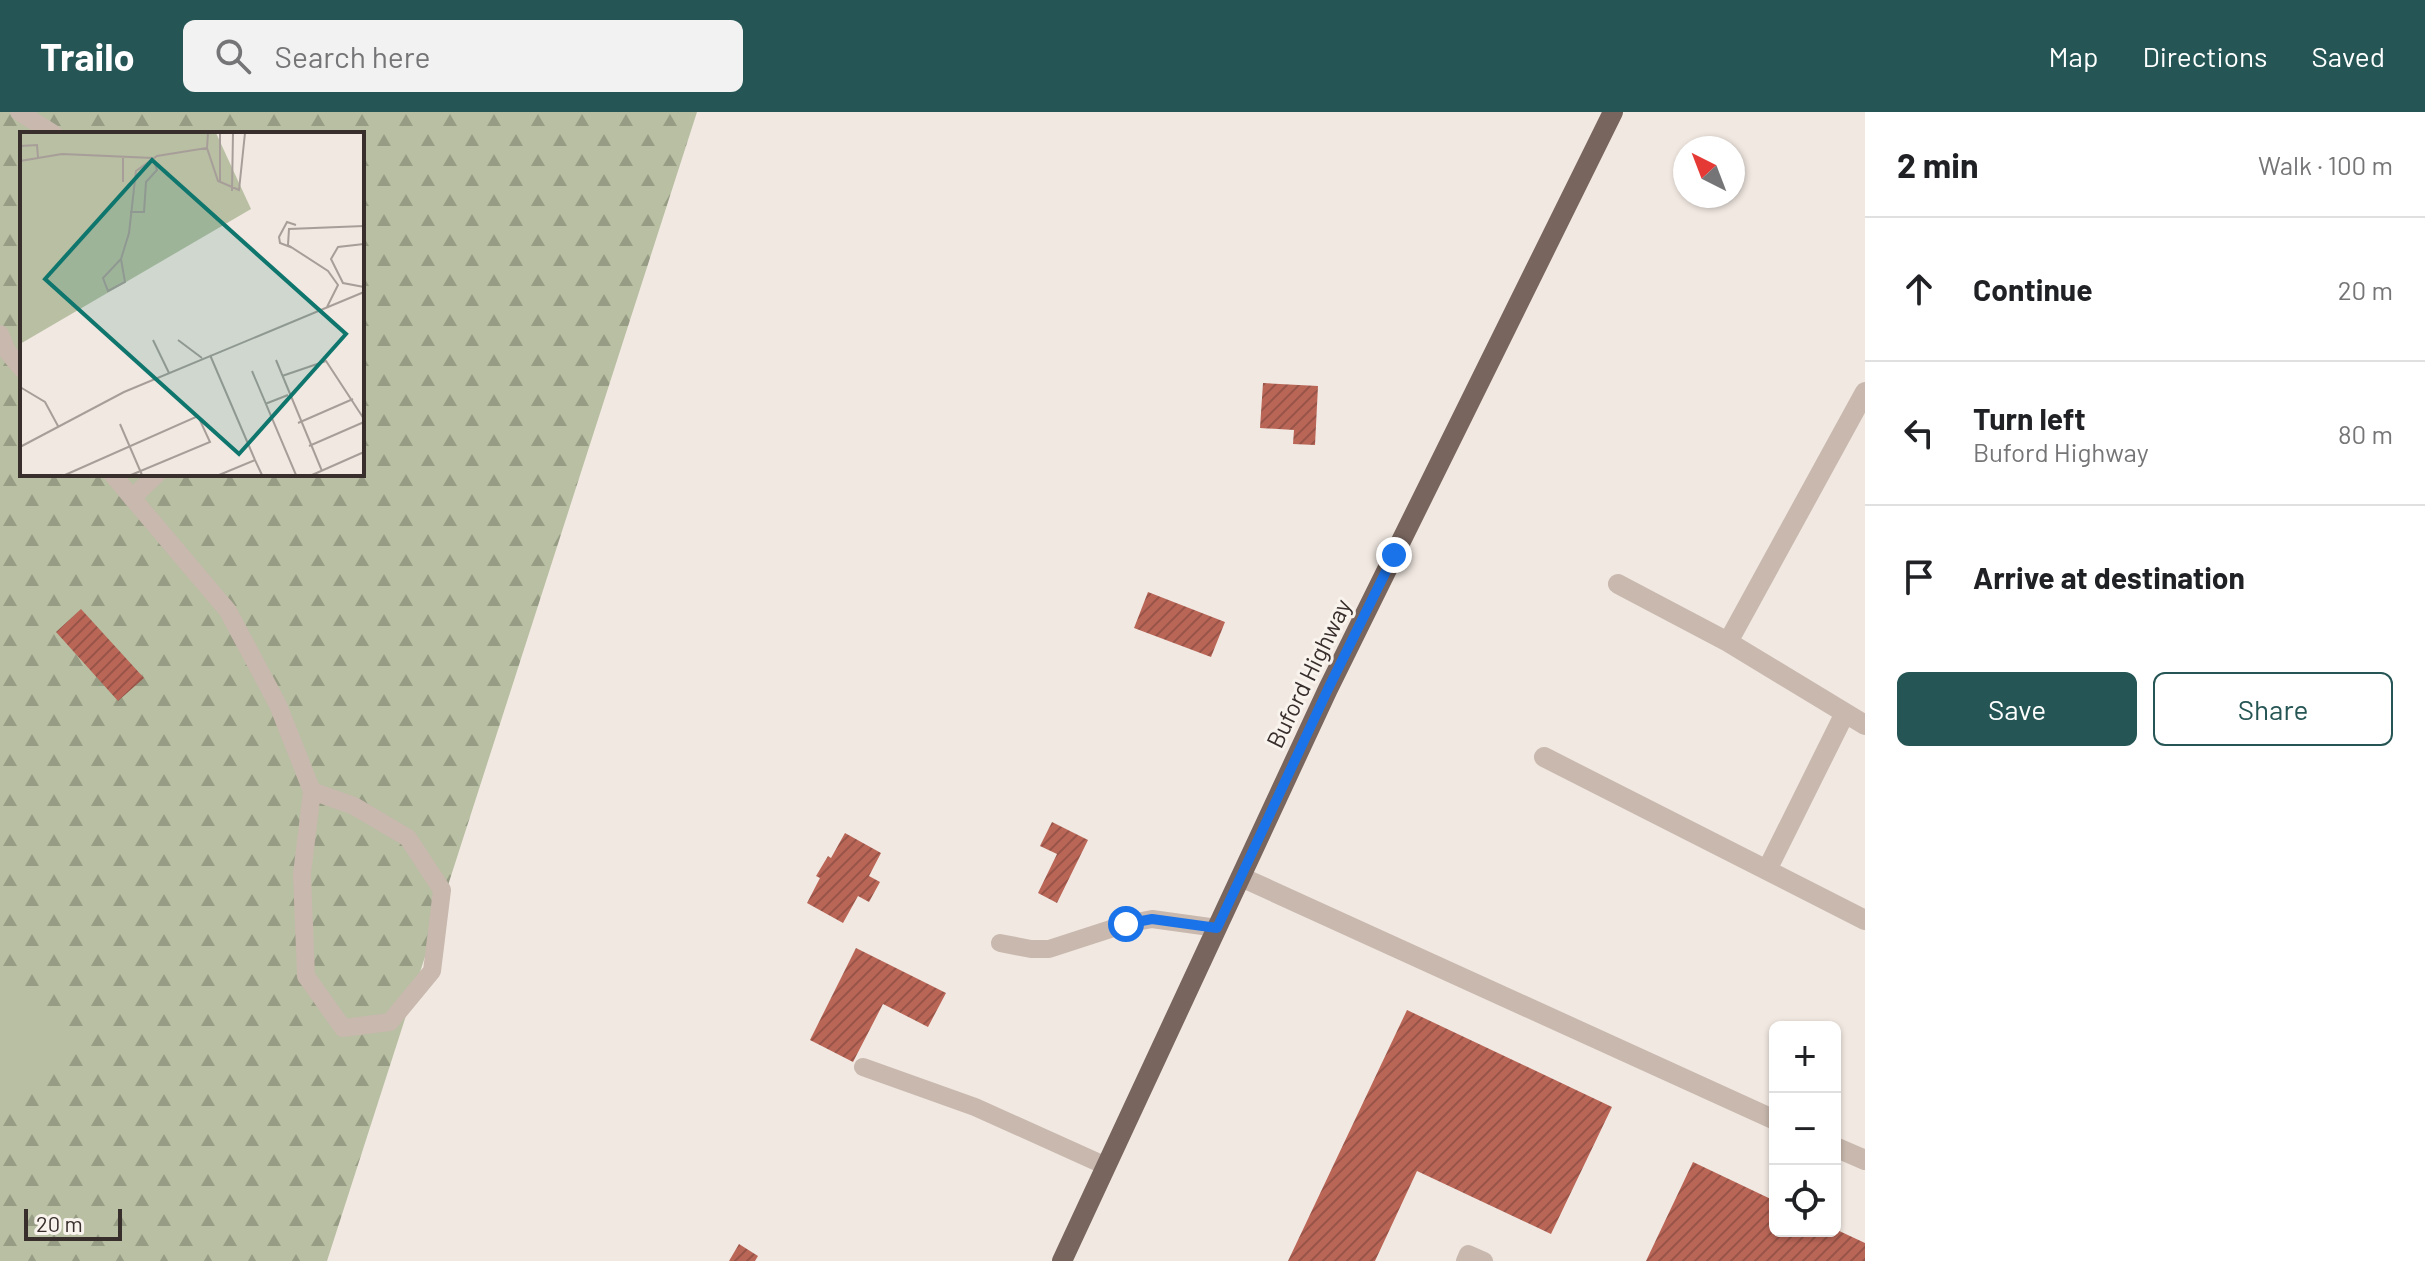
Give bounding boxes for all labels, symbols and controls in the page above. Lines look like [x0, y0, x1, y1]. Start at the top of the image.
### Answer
search box [183, 20, 743, 92]
text: Trailo [40, 33, 135, 79]
icon: search [211, 34, 255, 78]
text: Search here [275, 38, 431, 74]
text: Map [2049, 39, 2098, 73]
text: Directions [2142, 39, 2268, 73]
text: Saved [2312, 39, 2385, 73]
inset map [20, 132, 364, 476]
north arrow [1673, 136, 1745, 208]
text: 2 min [1897, 144, 1979, 185]
text: Walk · 100 m [2258, 149, 2393, 180]
icon: ahead [1897, 267, 1941, 311]
text: Continue [1973, 271, 2093, 307]
text: 20 m [2338, 274, 2393, 305]
text: Turn left [1973, 400, 2086, 436]
icon: left [1897, 411, 1941, 455]
text: 80 m [2338, 418, 2393, 449]
text: Buford Highway [1973, 436, 2149, 467]
route end [1376, 537, 1412, 573]
icon: arrive [1897, 555, 1941, 599]
text: Arrive at destination [1973, 559, 2245, 595]
street label: Buford Highway [1259, 594, 1357, 752]
button: Save [1897, 672, 2137, 746]
button: Share [2153, 672, 2393, 746]
route start [1108, 906, 1144, 942]
map controls [1769, 1021, 1841, 1237]
button: + [1769, 1021, 1841, 1093]
button: − [1769, 1093, 1841, 1165]
button: locate [1769, 1165, 1841, 1237]
scale bar [24, 1205, 122, 1241]
text: 20 m [36, 1210, 83, 1236]

